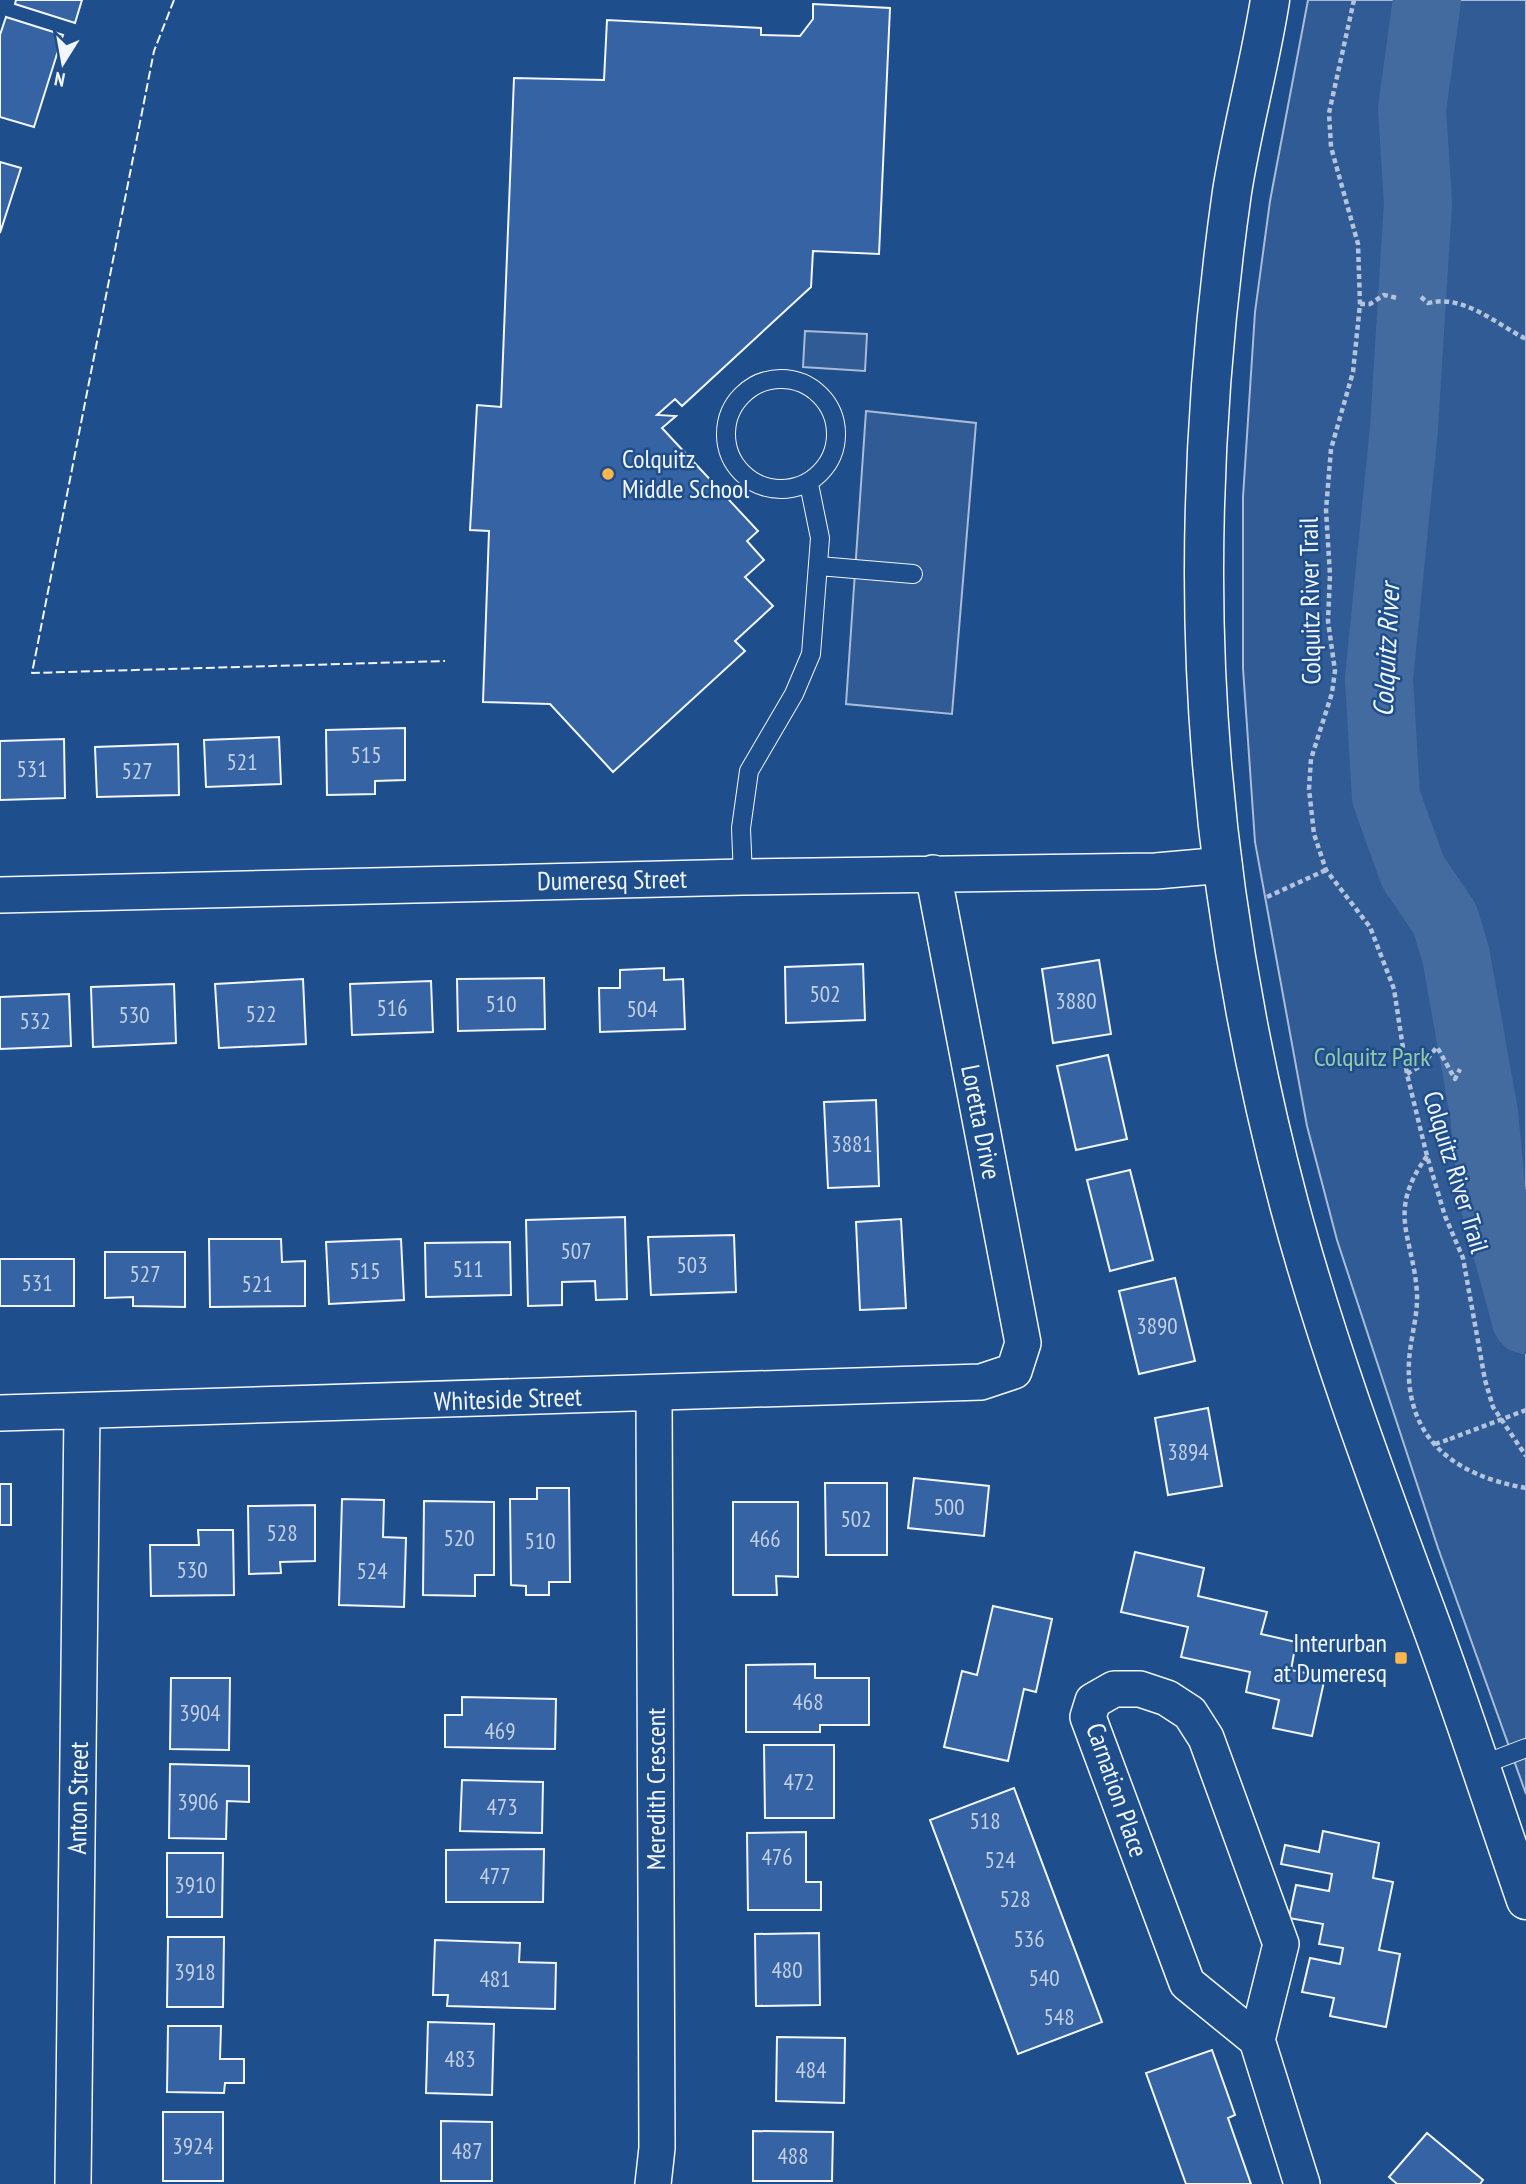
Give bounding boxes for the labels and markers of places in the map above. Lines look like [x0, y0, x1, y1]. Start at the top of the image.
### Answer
place label: Colquitz Middle School [622, 442, 749, 505]
marker: Colquitz Middle School [600, 466, 616, 482]
place label: Interurban at Dumeresq [1273, 1626, 1387, 1689]
marker: Interurban at Dumeresq [1393, 1650, 1409, 1666]

